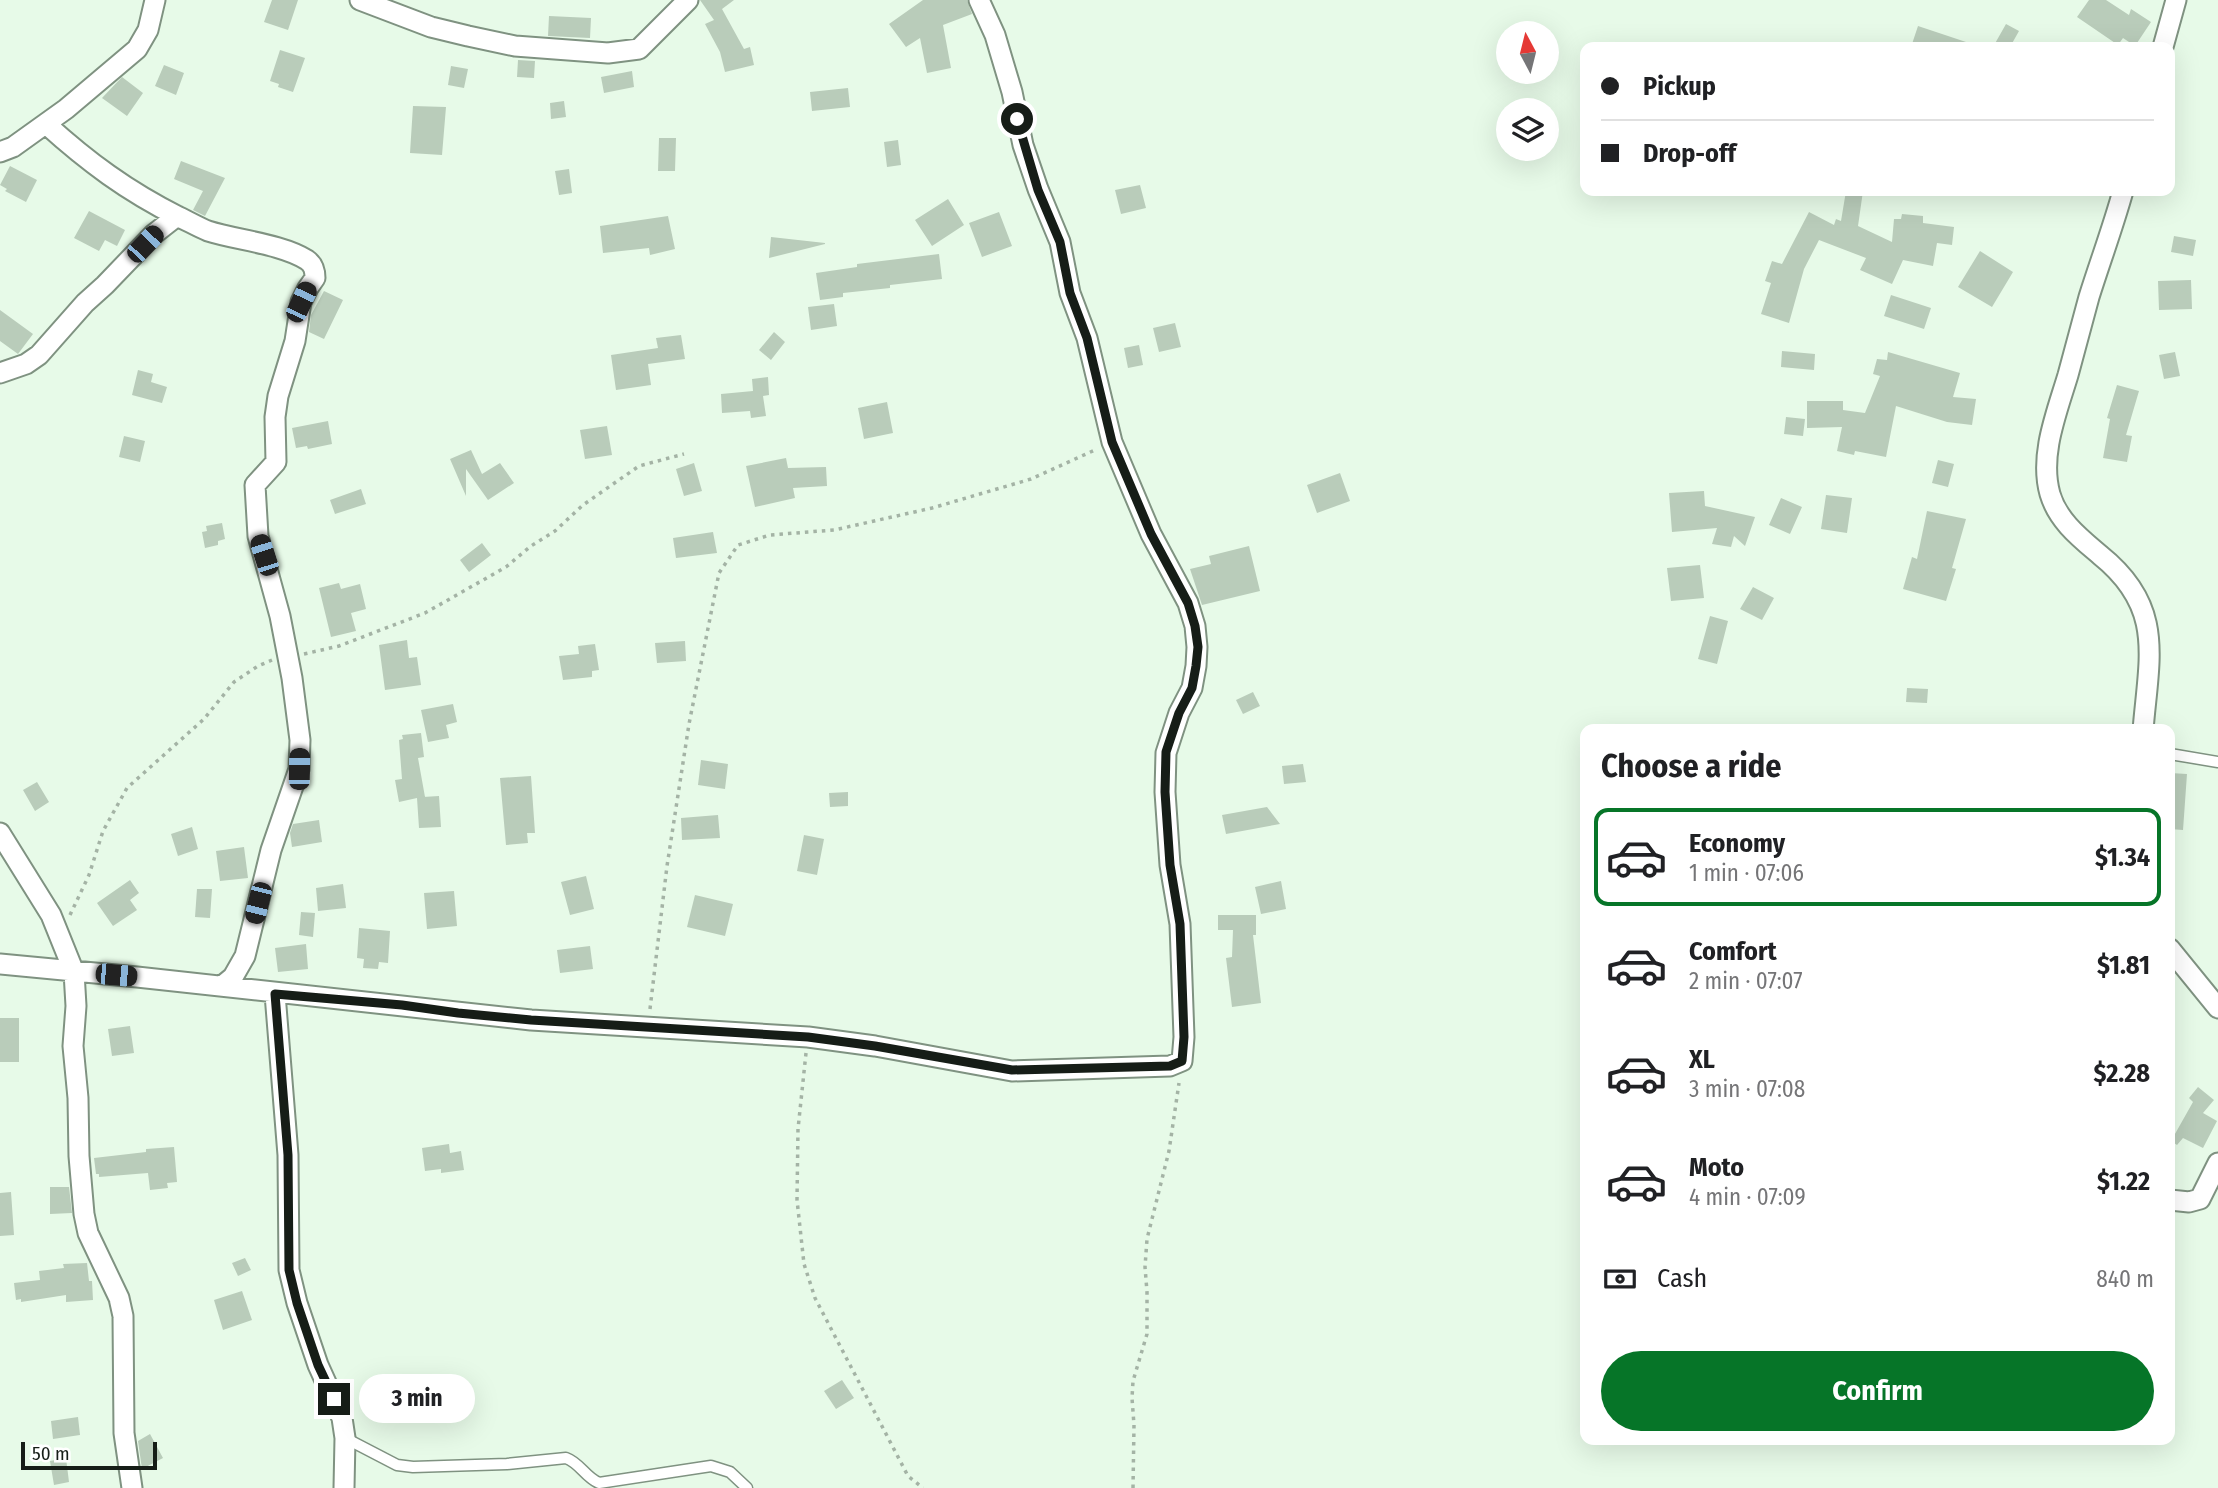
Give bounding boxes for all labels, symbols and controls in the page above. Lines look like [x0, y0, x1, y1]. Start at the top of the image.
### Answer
north arrow [1496, 21, 1559, 84]
map controls [1496, 21, 1559, 161]
text: Pickup [1643, 71, 1716, 102]
button: layers [1496, 98, 1559, 161]
route start [1001, 103, 1033, 135]
text: Drop-off [1643, 138, 1736, 169]
car [123, 222, 168, 266]
car [283, 279, 320, 325]
car [248, 532, 281, 578]
text: Choose a ride [1601, 747, 1782, 785]
car [289, 748, 310, 790]
icon: car [1605, 826, 1668, 889]
text: Economy [1689, 828, 1785, 859]
text: $1.34 [2095, 842, 2150, 873]
text: 1 min · 07:06 [1689, 859, 1804, 887]
car [243, 880, 274, 926]
icon: car [1605, 934, 1668, 997]
text: Comfort [1689, 936, 1777, 967]
text: $1.81 [2097, 950, 2150, 981]
car [95, 963, 138, 987]
text: 2 min · 07:07 [1689, 967, 1802, 995]
icon: car [1605, 1042, 1668, 1105]
text: XL [1689, 1044, 1715, 1075]
text: $2.28 [2094, 1058, 2150, 1089]
text: 3 min · 07:08 [1689, 1075, 1805, 1103]
icon: car [1605, 1150, 1668, 1213]
text: Moto [1689, 1152, 1744, 1183]
text: $1.22 [2097, 1166, 2150, 1197]
text: 4 min · 07:09 [1689, 1183, 1806, 1211]
icon: cash [1601, 1260, 1639, 1298]
text: Cash [1657, 1263, 1707, 1294]
text: 840 m [2096, 1265, 2154, 1293]
button: Confirm [1601, 1351, 2154, 1431]
callout: 3 min [358, 1374, 474, 1424]
route end [318, 1383, 350, 1415]
text: 3 min [391, 1384, 443, 1412]
scale bar [21, 1439, 158, 1471]
text: 50 m [32, 1442, 70, 1465]

